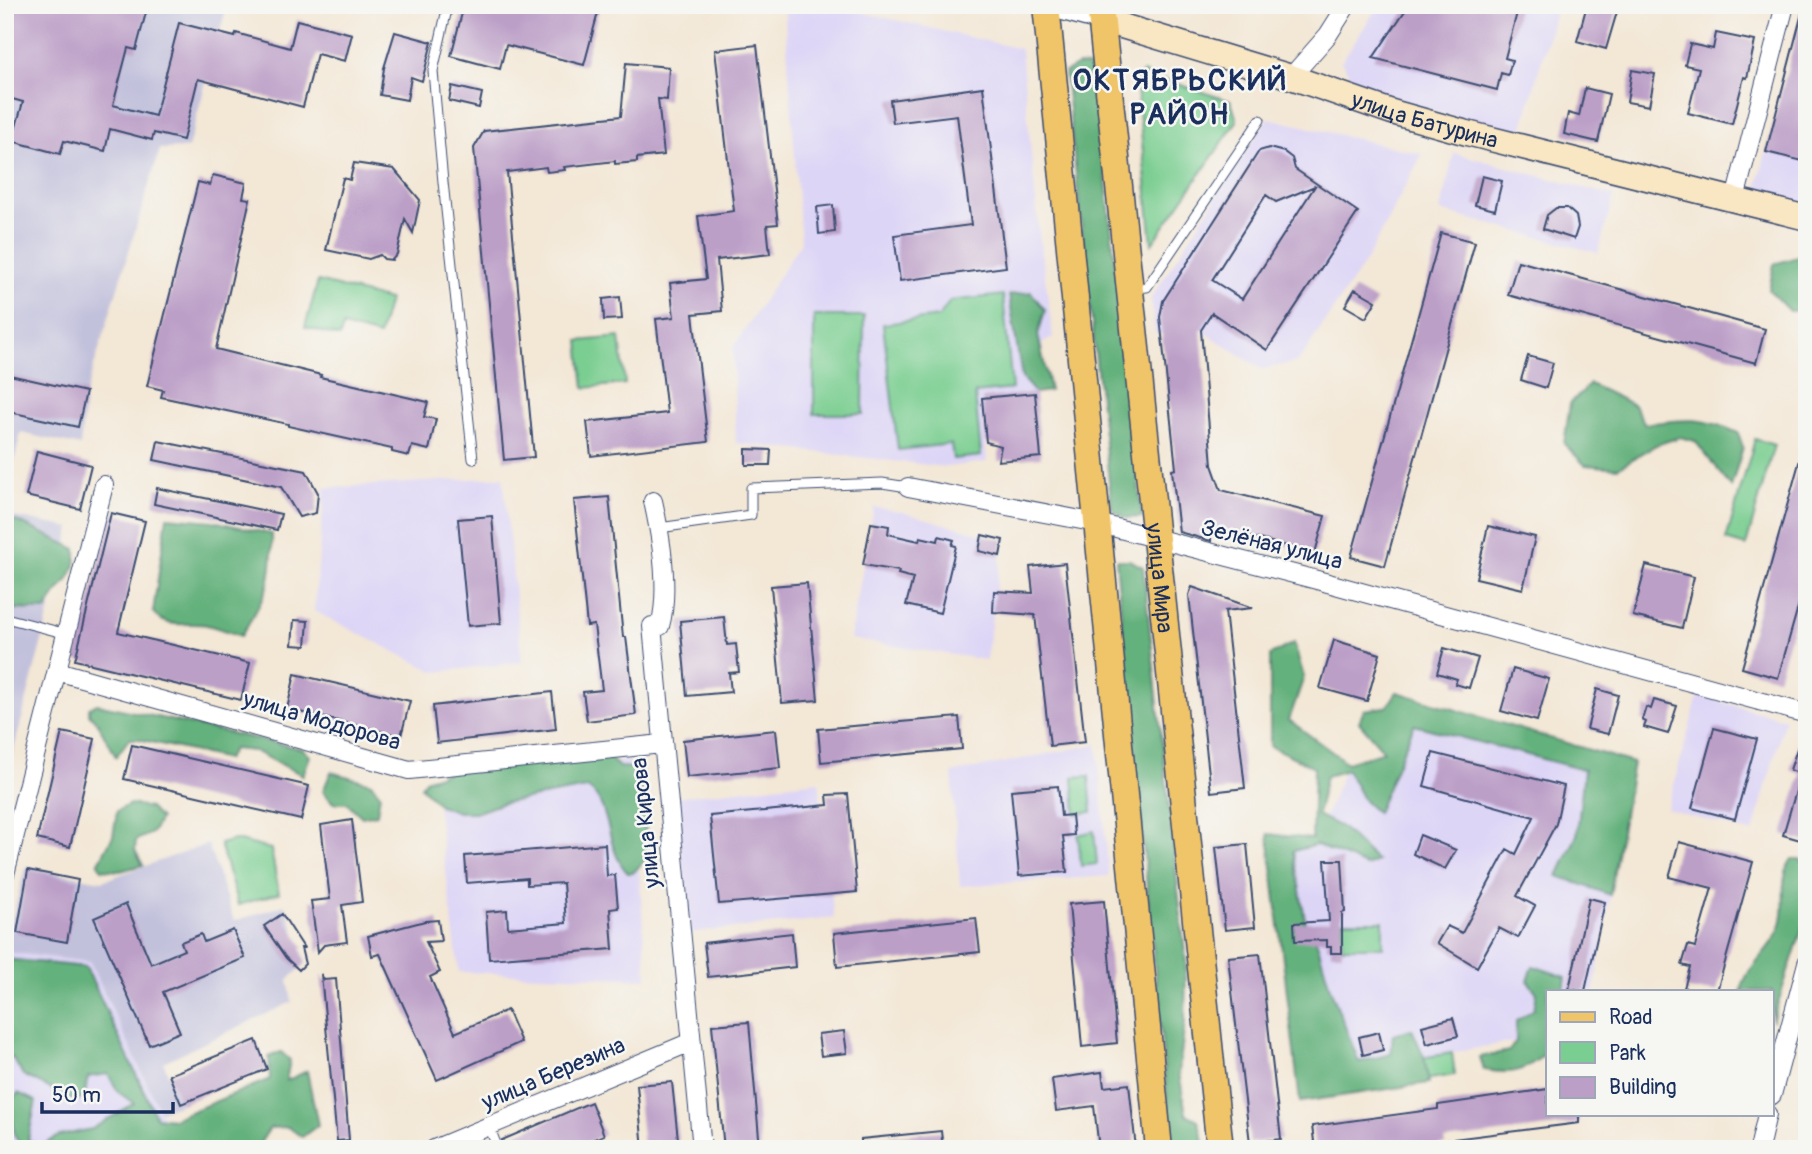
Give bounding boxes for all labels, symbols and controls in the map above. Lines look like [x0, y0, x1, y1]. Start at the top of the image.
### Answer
district label: ОКТЯБРЬСКИЙ РАЙОН [1073, 62, 1288, 133]
street label: улица Батурина [1346, 85, 1501, 155]
street label: Зелёная улица [1198, 513, 1346, 576]
street label: улица Мира [1139, 520, 1180, 634]
street label: улица Модорова [239, 684, 404, 757]
street label: улица Кирова [624, 756, 667, 891]
legend [1546, 990, 1773, 1116]
text: Road [1609, 1004, 1653, 1031]
street label: улица Березина [476, 1030, 629, 1117]
text: Park [1609, 1040, 1646, 1067]
scale bar [42, 1070, 173, 1114]
text: Building [1609, 1074, 1676, 1101]
text: 50 m [52, 1082, 101, 1109]

